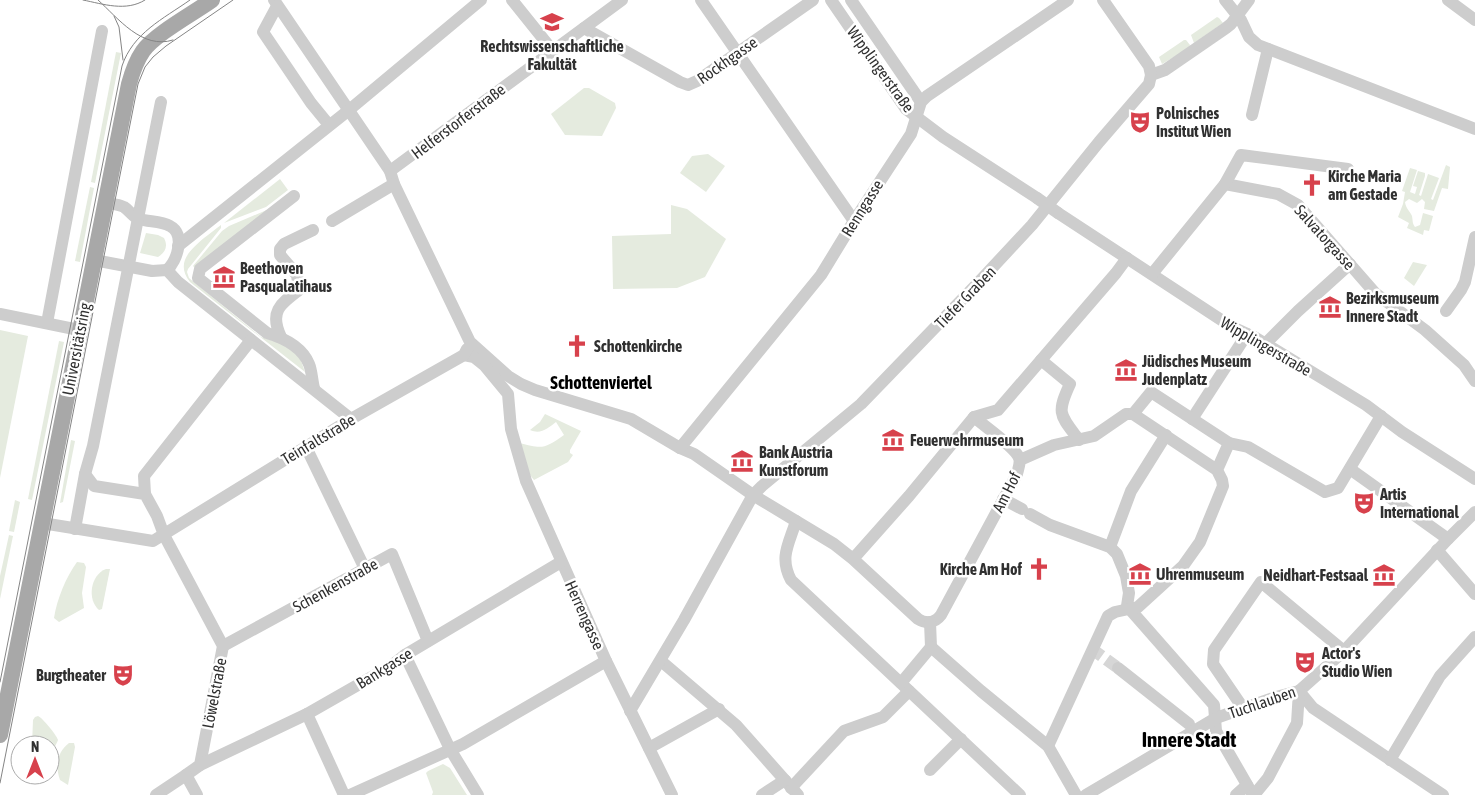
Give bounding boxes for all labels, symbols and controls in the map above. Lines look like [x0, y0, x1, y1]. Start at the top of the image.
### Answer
school or university icon: Rechtswissenschaftliche Fakultät [539, 9, 565, 35]
street label: Wipplingerstraße [843, 23, 918, 116]
street label: Rockhgasse [694, 33, 761, 88]
place label: Rechtswissenschaftliche Fakultät [480, 37, 624, 73]
street label: Helferstorferstraße [408, 80, 508, 162]
place label: Polnisches Institut Wien [1156, 104, 1231, 140]
theatre icon: Polnisches Institut Wien [1127, 109, 1153, 135]
place label: Kirche Maria am Gestade [1328, 167, 1401, 203]
church icon: Kirche Maria am Gestade [1299, 172, 1325, 198]
street label: Renngasse [838, 176, 887, 240]
street label: Salvatorgasse [1291, 201, 1359, 274]
place label: Beethoven Pasqualatihaus [240, 259, 332, 295]
street label: Tiefer Graben [931, 262, 999, 332]
museum icon: Beethoven Pasqualatihaus [211, 264, 237, 290]
place label: Bezirksmuseum Innere Stadt [1346, 289, 1439, 325]
museum icon: Bezirksmuseum Innere Stadt [1317, 294, 1343, 320]
street label: Universitätsring [58, 301, 95, 397]
street label: Wipplingerstraße [1217, 313, 1314, 380]
church icon: Schottenkirche [564, 333, 590, 359]
place label: Schottenkirche [594, 337, 682, 355]
place label: Jüdisches Museum Judenplatz [1141, 352, 1251, 388]
museum icon: Jüdisches Museum Judenplatz [1113, 357, 1139, 383]
district label: Schottenviertel [550, 372, 652, 393]
street label: Teinfaltstraße [278, 410, 358, 468]
museum icon: Feuerwehrmuseum [880, 427, 906, 453]
place label: Feuerwehrmuseum [910, 431, 1024, 449]
place label: Bank Austria Kunstforum [759, 443, 833, 479]
museum icon: Bank Austria Kunstforum [729, 448, 755, 474]
street label: Am Hof [988, 468, 1024, 515]
place label: Artis International [1379, 485, 1459, 521]
theatre icon: Artis International [1351, 490, 1377, 516]
street label: Schenkenstraße [290, 554, 380, 616]
church icon: Kirche Am Hof [1026, 556, 1052, 582]
place label: Kirche Am Hof [940, 560, 1023, 578]
museum icon: Uhrenmuseum [1127, 561, 1153, 587]
museum icon: Neidhart-Festsaal [1371, 562, 1397, 588]
place label: Uhrenmuseum [1156, 565, 1244, 583]
place label: Neidhart-Festsaal [1263, 566, 1369, 584]
street label: Herrengasse [561, 578, 608, 653]
street label: Bankgasse [353, 644, 416, 693]
place label: Actor's Studio Wien [1321, 644, 1393, 680]
theatre icon: Actor's Studio Wien [1292, 649, 1318, 675]
street label: Löwelstraße [198, 656, 230, 730]
theatre icon: Burgtheater [110, 662, 136, 688]
place label: Burgtheater [36, 666, 106, 684]
street label: Tuchlauben [1226, 682, 1298, 722]
district label: Innere Stadt [1142, 727, 1236, 751]
north arrow [10, 735, 60, 785]
text: N [31, 739, 39, 755]

